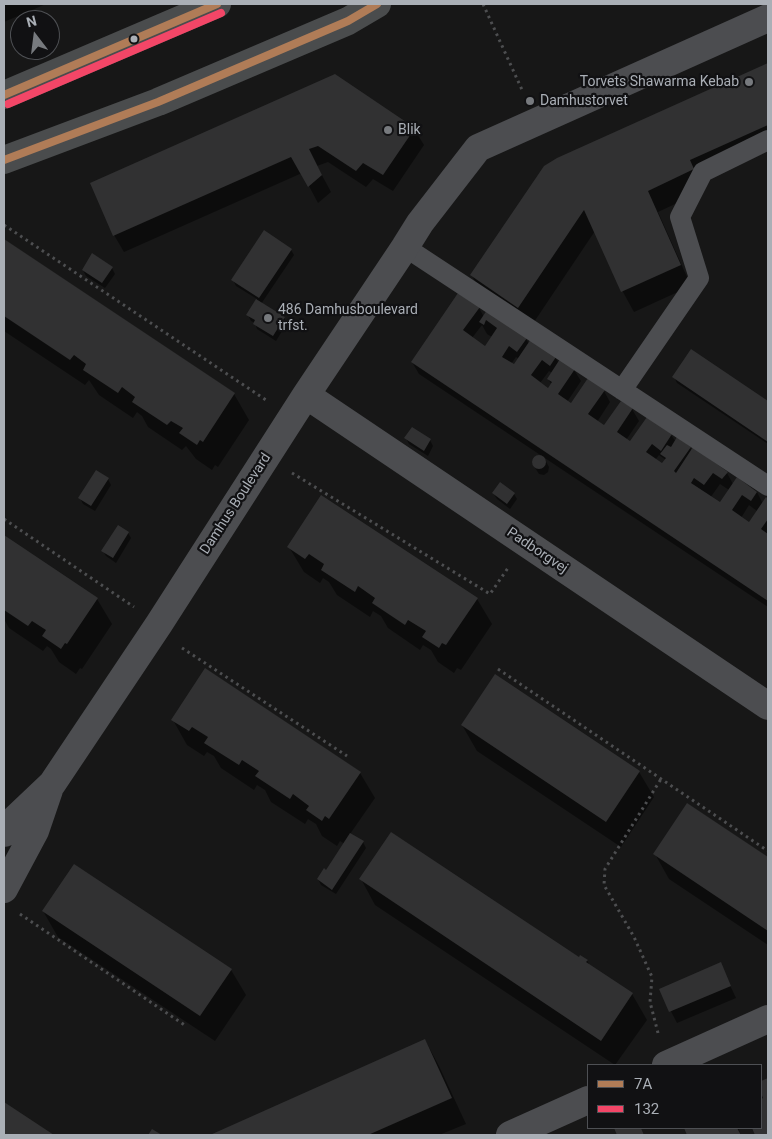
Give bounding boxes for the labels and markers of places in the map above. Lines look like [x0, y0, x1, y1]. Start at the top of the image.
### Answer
unlabelled marker [129, 34, 139, 44]
place label: Torvets Shawarma Kebab [580, 74, 739, 90]
marker: Torvets Shawarma Kebab [743, 76, 755, 88]
place label: Damhustorvet [540, 93, 628, 109]
marker: Damhustorvet [524, 95, 536, 107]
place label: Blik [398, 122, 421, 138]
marker: Blik [382, 124, 394, 136]
place label: 486 Damhusboulevard trfst. [278, 302, 418, 334]
marker: 486 Damhusboulevard trfst. [262, 312, 274, 324]

